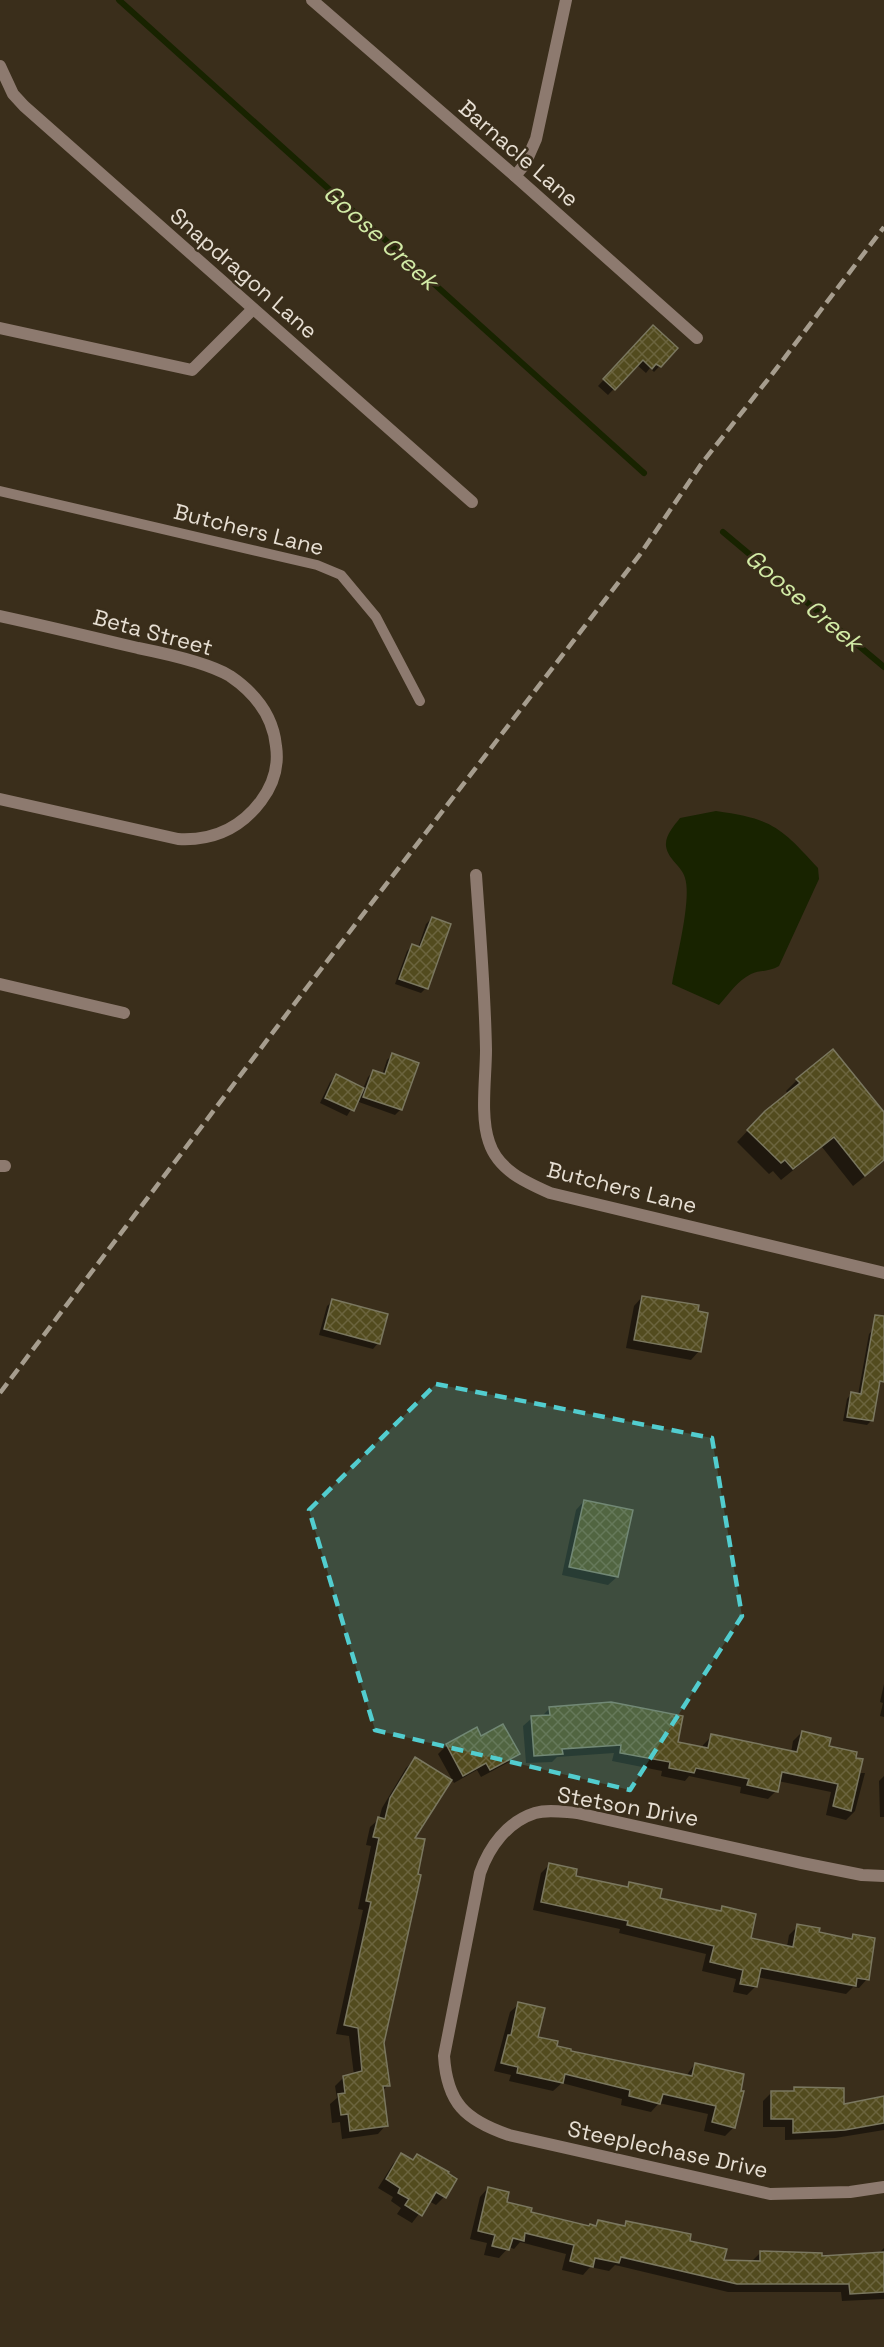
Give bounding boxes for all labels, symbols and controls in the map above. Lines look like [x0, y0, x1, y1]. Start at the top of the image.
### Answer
street label: Barnacle Lane [453, 93, 585, 213]
water label: Goose Creek [317, 177, 447, 299]
street label: Snapdragon Lane [165, 201, 323, 345]
street label: Butchers Lane [171, 497, 327, 561]
water label: Goose Creek [739, 542, 871, 660]
street label: Beta Street [90, 603, 216, 661]
street label: Butchers Lane [544, 1155, 700, 1219]
street label: Stetson Drive [555, 1780, 701, 1832]
street label: Steeplechase Drive [565, 2114, 771, 2184]

